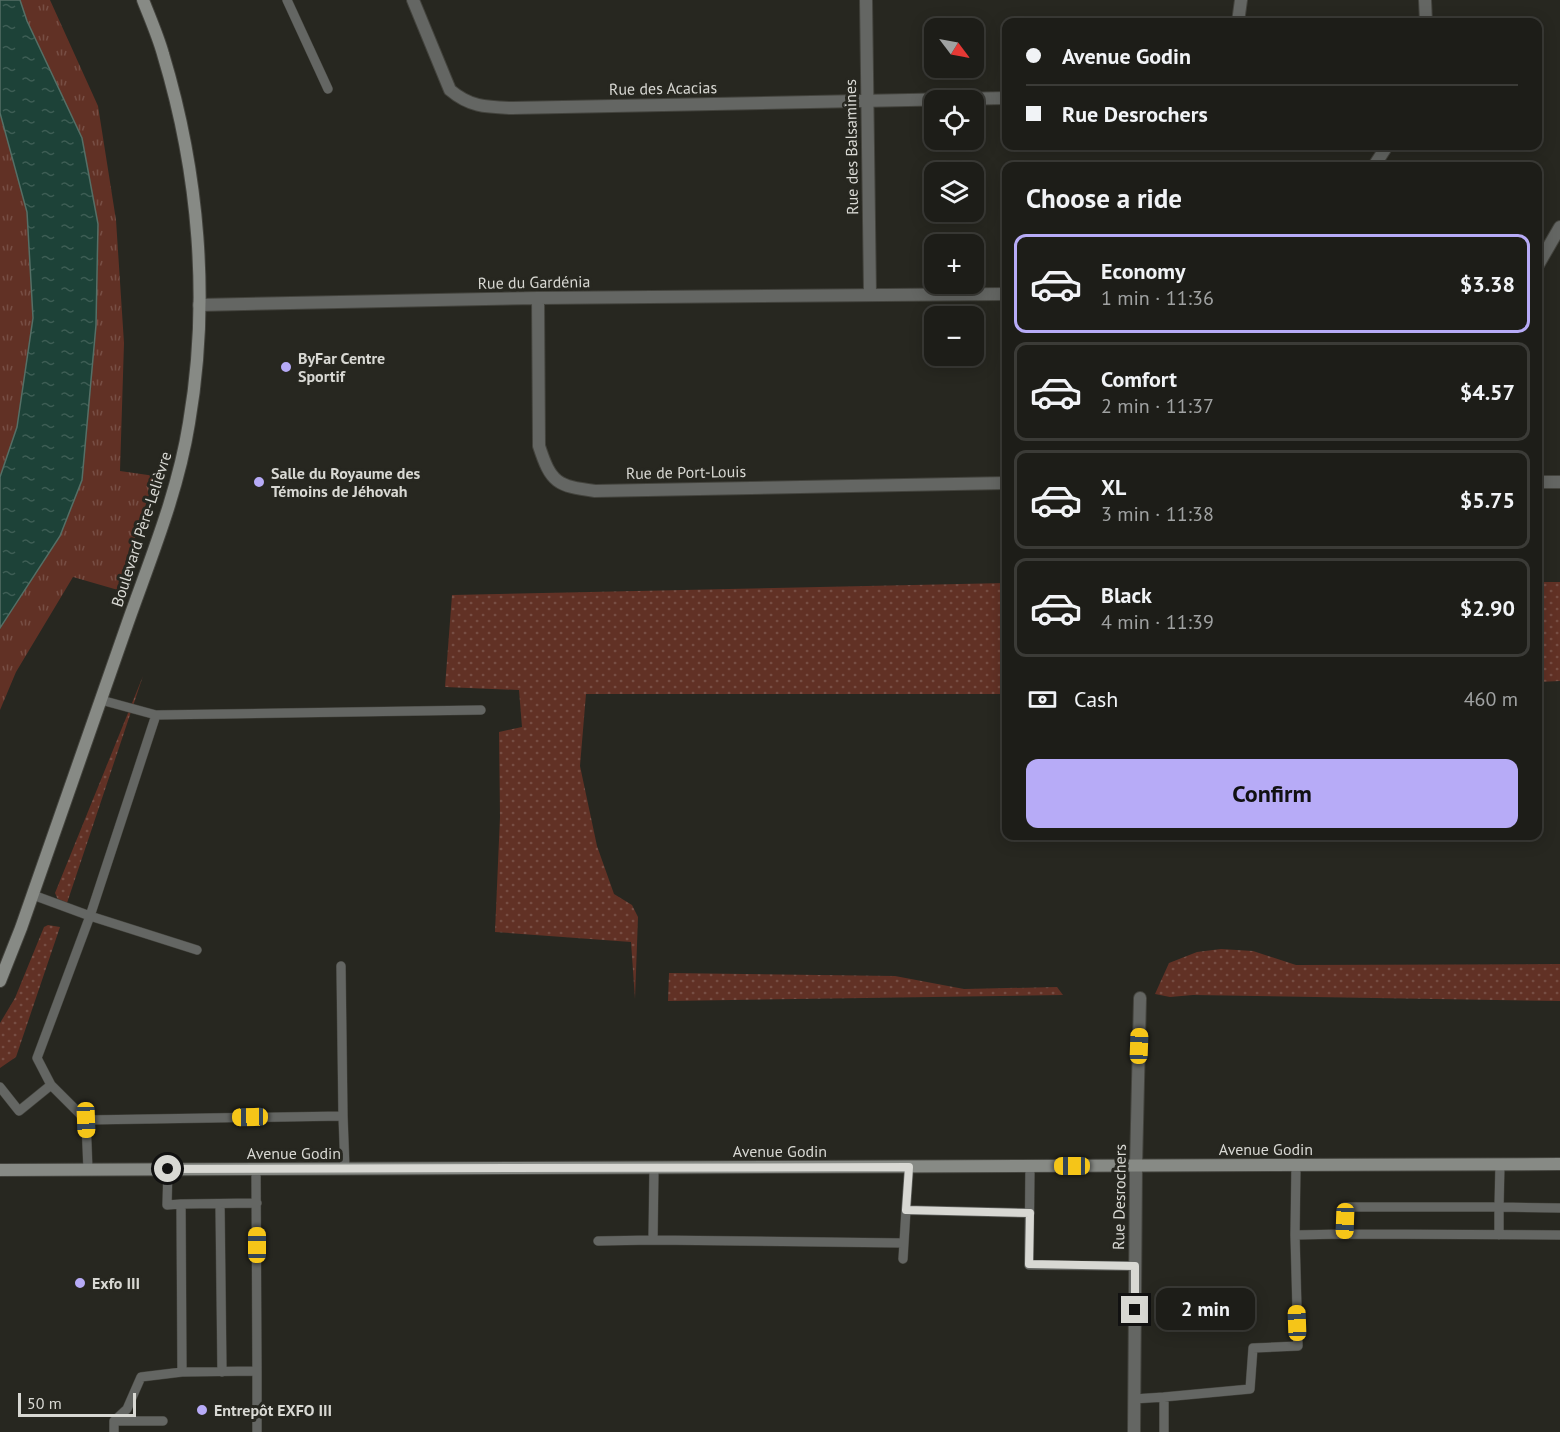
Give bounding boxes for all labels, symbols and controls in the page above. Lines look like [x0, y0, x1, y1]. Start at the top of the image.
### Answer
north arrow [924, 18, 984, 78]
map controls [924, 18, 984, 366]
text: Avenue Godin [1062, 42, 1191, 70]
street label: Rue des Acacias [609, 77, 717, 99]
street label: Rue des Balsamines [840, 79, 862, 215]
button: locate [924, 90, 984, 150]
text: Rue Desrochers [1062, 100, 1208, 128]
button: layers [924, 162, 984, 222]
text: Choose a ride [1026, 181, 1182, 215]
button: + [924, 234, 984, 294]
icon: car [1029, 257, 1083, 311]
text: Economy [1101, 257, 1185, 285]
text: $3.38 [1460, 270, 1515, 298]
street label: Rue du Gardénia [477, 271, 591, 293]
text: 1 min · 11:36 [1101, 285, 1214, 311]
button: − [924, 306, 984, 366]
place label: ByFar Centre Sportif [298, 348, 385, 386]
marker: ByFar Centre Sportif [279, 360, 293, 374]
icon: car [1029, 365, 1083, 419]
text: Comfort [1101, 365, 1177, 393]
text: $4.57 [1460, 378, 1515, 406]
text: 2 min · 11:37 [1101, 393, 1214, 419]
street label: Boulevard Père-Lelièvre [106, 449, 176, 609]
street label: Rue de Port-Louis [626, 461, 747, 483]
place label: Salle du Royaume des Témoins de Jéhovah [271, 463, 421, 501]
icon: car [1029, 473, 1083, 527]
text: XL [1101, 473, 1126, 501]
marker: Salle du Royaume des Témoins de Jéhovah [252, 475, 266, 489]
text: $5.75 [1460, 486, 1515, 514]
text: 3 min · 11:38 [1101, 501, 1214, 527]
icon: car [1029, 581, 1083, 635]
text: Black [1101, 581, 1152, 609]
text: $2.90 [1460, 594, 1515, 622]
text: 4 min · 11:39 [1101, 609, 1214, 635]
icon: cash [1026, 683, 1059, 716]
text: Cash [1074, 685, 1118, 713]
text: 460 m [1464, 686, 1518, 712]
button: Confirm [1026, 759, 1518, 828]
car [1129, 1028, 1149, 1064]
car [76, 1102, 96, 1138]
car [232, 1108, 268, 1126]
street label: Avenue Godin [1219, 1139, 1313, 1159]
street label: Avenue Godin [733, 1141, 827, 1161]
street label: Avenue Godin [247, 1143, 341, 1163]
street label: Rue Desrochers [1108, 1144, 1130, 1250]
route start [154, 1155, 181, 1182]
car [1054, 1157, 1090, 1175]
car [1335, 1203, 1355, 1239]
car [248, 1227, 266, 1263]
place label: Exfo III [92, 1273, 140, 1293]
marker: Exfo III [73, 1276, 87, 1290]
callout: 2 min [1156, 1289, 1255, 1331]
route end [1121, 1296, 1148, 1323]
text: 2 min [1181, 1296, 1230, 1322]
car [1287, 1305, 1307, 1341]
scale bar [18, 1390, 136, 1418]
text: 50 m [27, 1393, 62, 1413]
place label: Entrepôt EXFO III [214, 1400, 332, 1420]
marker: Entrepôt EXFO III [195, 1403, 209, 1417]

